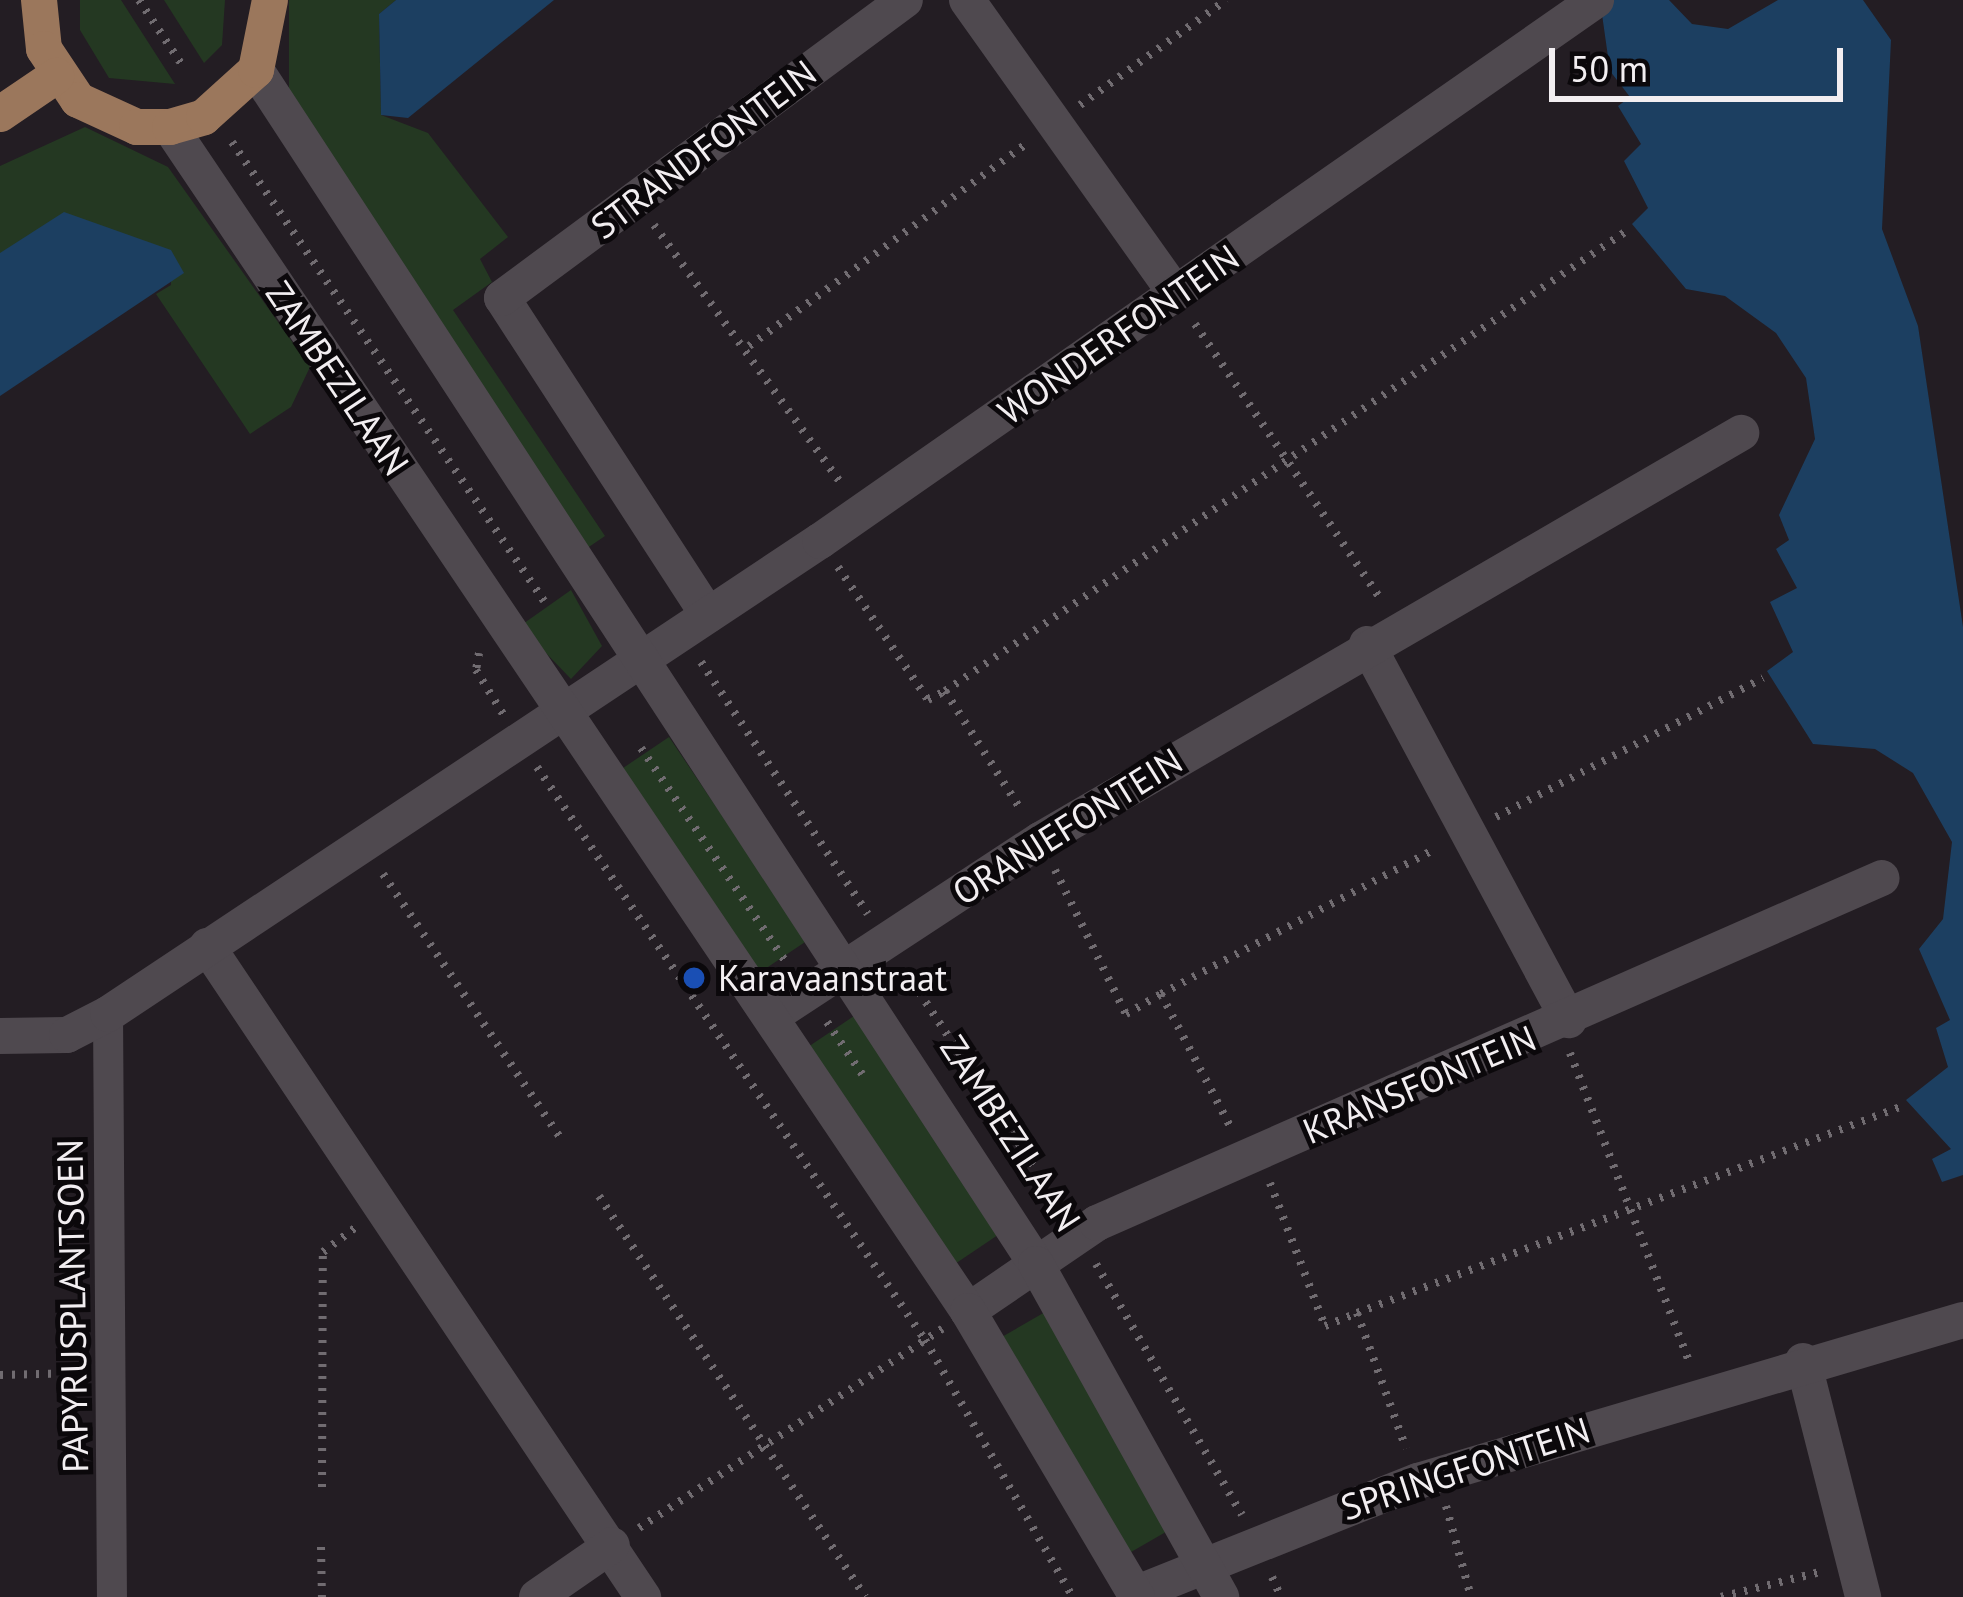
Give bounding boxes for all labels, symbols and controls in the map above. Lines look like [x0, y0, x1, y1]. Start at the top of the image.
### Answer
scale bar [1555, 24, 1849, 98]
text: 50 m [1570, 45, 1648, 92]
street label: STRANDFONTEIN [582, 51, 824, 247]
street label: WONDERFONTEIN [989, 235, 1247, 433]
street label: ZAMBEZILAAN [257, 273, 419, 483]
street label: ORANJEFONTEIN [945, 738, 1189, 914]
place label: Karavaanstraat [718, 956, 947, 1000]
marker: Karavaanstraat [681, 965, 707, 991]
street label: KRANSFONTEIN [1296, 1016, 1542, 1152]
street label: ZAMBEZILAAN [932, 1027, 1090, 1239]
street label: PAPYRUSPLANTSOEN [47, 1139, 97, 1473]
street label: SPRINGFONTEIN [1335, 1407, 1595, 1529]

